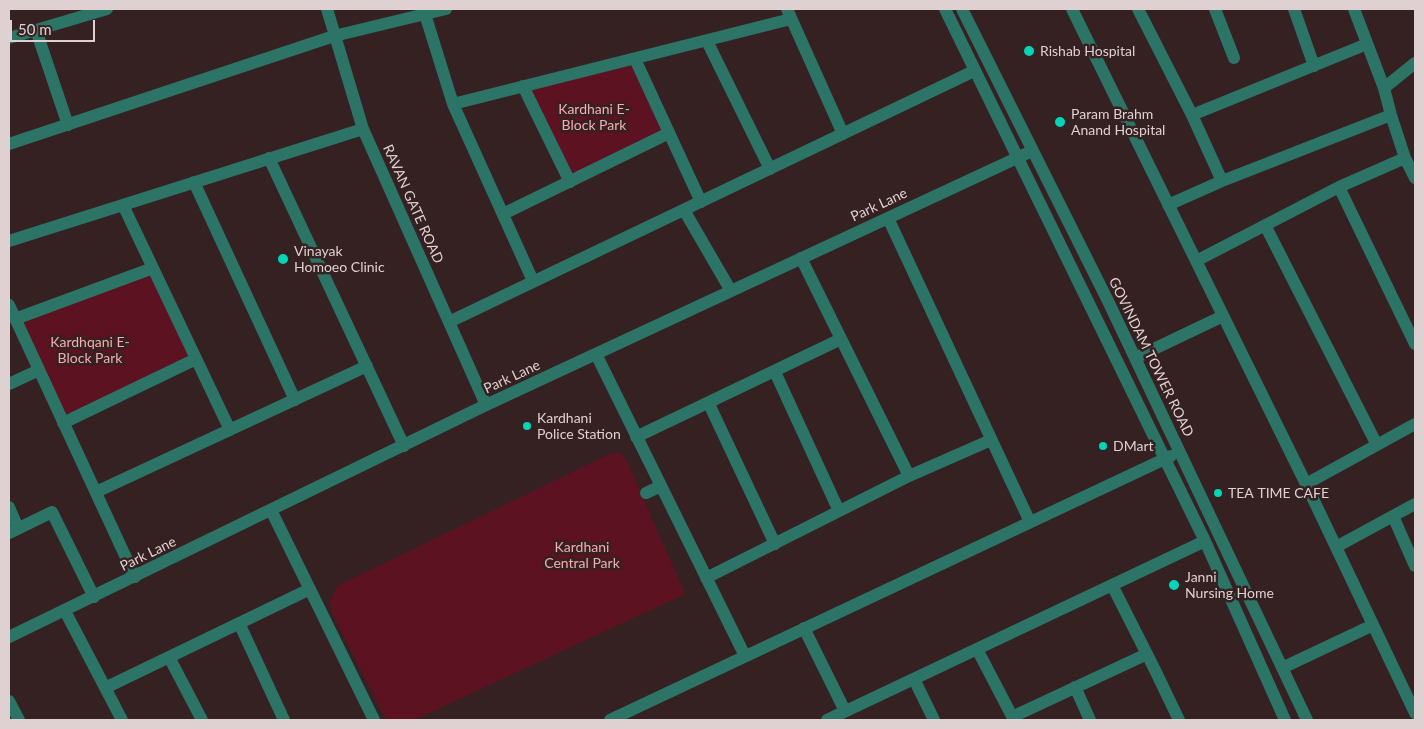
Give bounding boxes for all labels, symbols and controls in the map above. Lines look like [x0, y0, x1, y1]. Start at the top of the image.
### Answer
scale bar [12, 10, 98, 42]
text: 50 m [18, 20, 52, 38]
place label: Rishab Hospital [1040, 43, 1135, 59]
marker: Rishab Hospital [1022, 44, 1036, 58]
park label: Kardhani E- Block Park [558, 101, 630, 134]
place label: Param Brahm Anand Hospital [1071, 106, 1165, 138]
marker: Param Brahm Anand Hospital [1053, 115, 1067, 129]
street label: RAVAN GATE ROAD [379, 142, 447, 266]
street label: Park Lane [848, 185, 910, 225]
place label: Vinayak Homoeo Clinic [294, 243, 385, 276]
marker: Vinayak Homoeo Clinic [276, 252, 290, 266]
street label: GOVINDAM TOWER ROAD [1105, 275, 1197, 439]
park label: Kardhqani E- Block Park [50, 334, 130, 367]
street label: Park Lane [481, 357, 543, 397]
place label: Kardhani Police Station [537, 410, 621, 442]
marker: Kardhani Police Station [521, 420, 533, 432]
place label: DMart [1113, 438, 1154, 454]
marker: DMart [1097, 440, 1109, 452]
place label: TEA TIME CAFE [1228, 485, 1329, 501]
marker: TEA TIME CAFE [1212, 487, 1224, 499]
street label: Park Lane [117, 533, 179, 575]
park label: Kardhani Central Park [544, 539, 620, 572]
place label: Janni Nursing Home [1185, 569, 1274, 602]
marker: Janni Nursing Home [1167, 578, 1181, 592]

